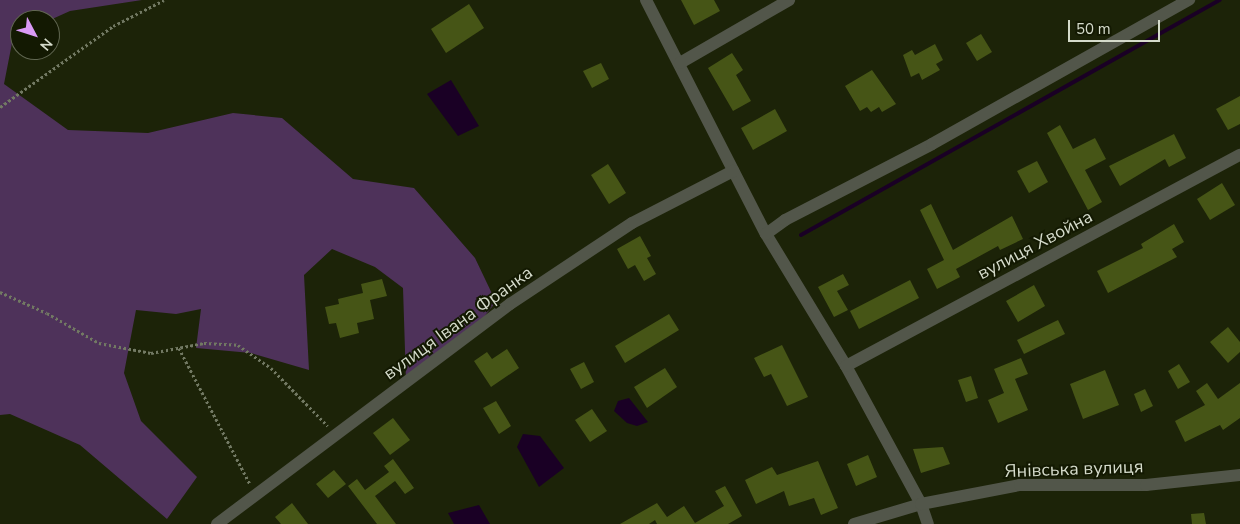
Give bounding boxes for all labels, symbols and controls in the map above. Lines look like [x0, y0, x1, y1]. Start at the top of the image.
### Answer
north arrow [10, 10, 60, 60]
scale bar [1070, 10, 1162, 42]
text: 50 m [1076, 19, 1111, 39]
text: N [35, 34, 57, 54]
street label: вулиця Хвойна [974, 206, 1096, 284]
street label: вулиця Івана Франка [379, 262, 537, 384]
street label: Янівська вулиця [1004, 456, 1144, 482]

